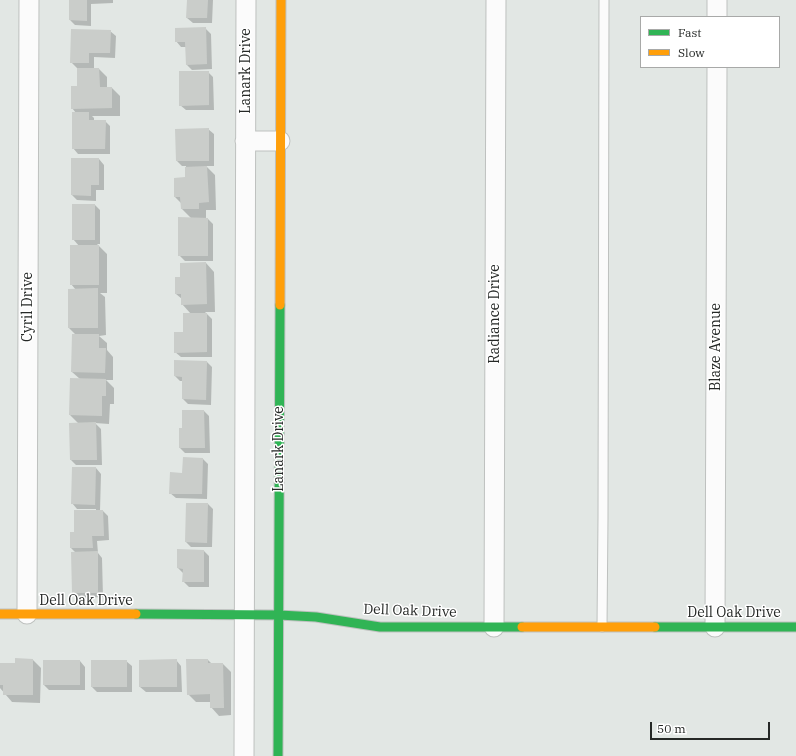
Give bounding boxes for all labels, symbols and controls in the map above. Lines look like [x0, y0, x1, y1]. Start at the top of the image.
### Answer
legend [640, 16, 780, 68]
text: Fast [678, 25, 702, 40]
street label: Lanark Drive [238, 28, 254, 114]
text: Slow [678, 45, 705, 60]
street label: Radiance Drive [487, 264, 503, 364]
street label: Cyril Drive [20, 272, 36, 342]
street label: Blaze Avenue [708, 303, 724, 391]
street label: Lanark Drive [271, 406, 287, 492]
street label: Dell Oak Drive [39, 593, 133, 609]
street label: Dell Oak Drive [363, 601, 457, 621]
street label: Dell Oak Drive [687, 605, 781, 621]
scale bar [652, 714, 772, 740]
text: 50 m [657, 721, 686, 736]

